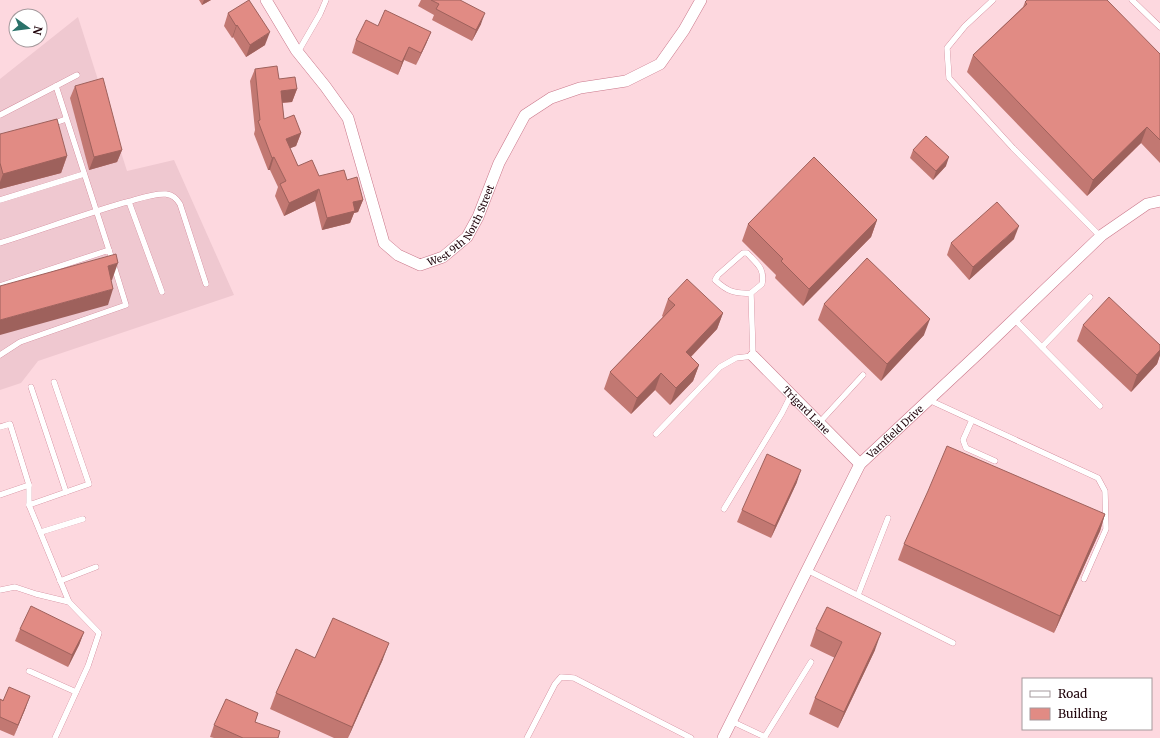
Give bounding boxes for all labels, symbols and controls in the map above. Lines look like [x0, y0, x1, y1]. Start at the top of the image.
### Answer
north arrow [8, 8, 48, 48]
text: N [30, 25, 46, 37]
street label: West 9th North Street [425, 183, 496, 269]
street label: Trigard Lane [780, 383, 833, 437]
street label: Varnfield Drive [863, 402, 926, 462]
legend [1022, 678, 1152, 730]
text: Road [1058, 686, 1087, 701]
text: Building [1058, 706, 1108, 721]

